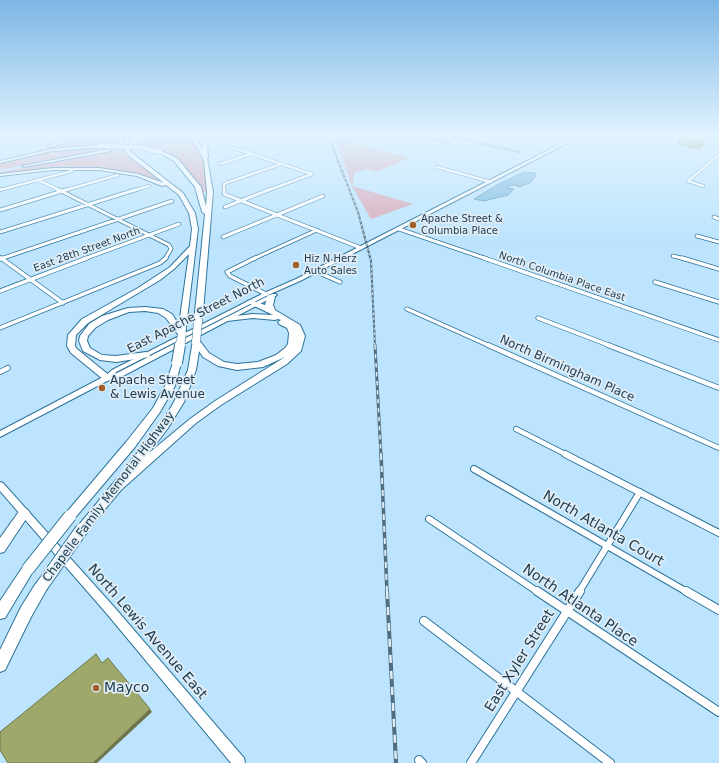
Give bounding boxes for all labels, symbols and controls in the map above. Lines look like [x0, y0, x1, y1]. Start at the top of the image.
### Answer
place label: Apache Street & Columbia Place [421, 213, 503, 236]
marker: Apache Street & Columbia Place [408, 220, 418, 230]
street label: East 28th Street North [32, 225, 142, 275]
street label: North Columbia Place East [497, 250, 627, 304]
place label: Hiz N Herz Auto Sales [304, 253, 357, 276]
marker: Hiz N Herz Auto Sales [291, 260, 301, 270]
street label: East Apache Street North [125, 275, 267, 357]
street label: North Birmingham Place [497, 333, 637, 405]
place label: Apache Street & Lewis Avenue [110, 374, 205, 402]
marker: Apache Street & Lewis Avenue [97, 383, 107, 393]
street label: Chapelle Family Memorial Highway [40, 409, 178, 585]
street label: North Atlanta Court [540, 488, 666, 570]
street label: North Lewis Avenue East [84, 561, 210, 703]
street label: North Atlanta Place [519, 561, 641, 651]
street label: East Xyler Street [482, 607, 558, 715]
place label: Mayco [104, 680, 149, 696]
marker: Mayco [91, 683, 101, 693]

